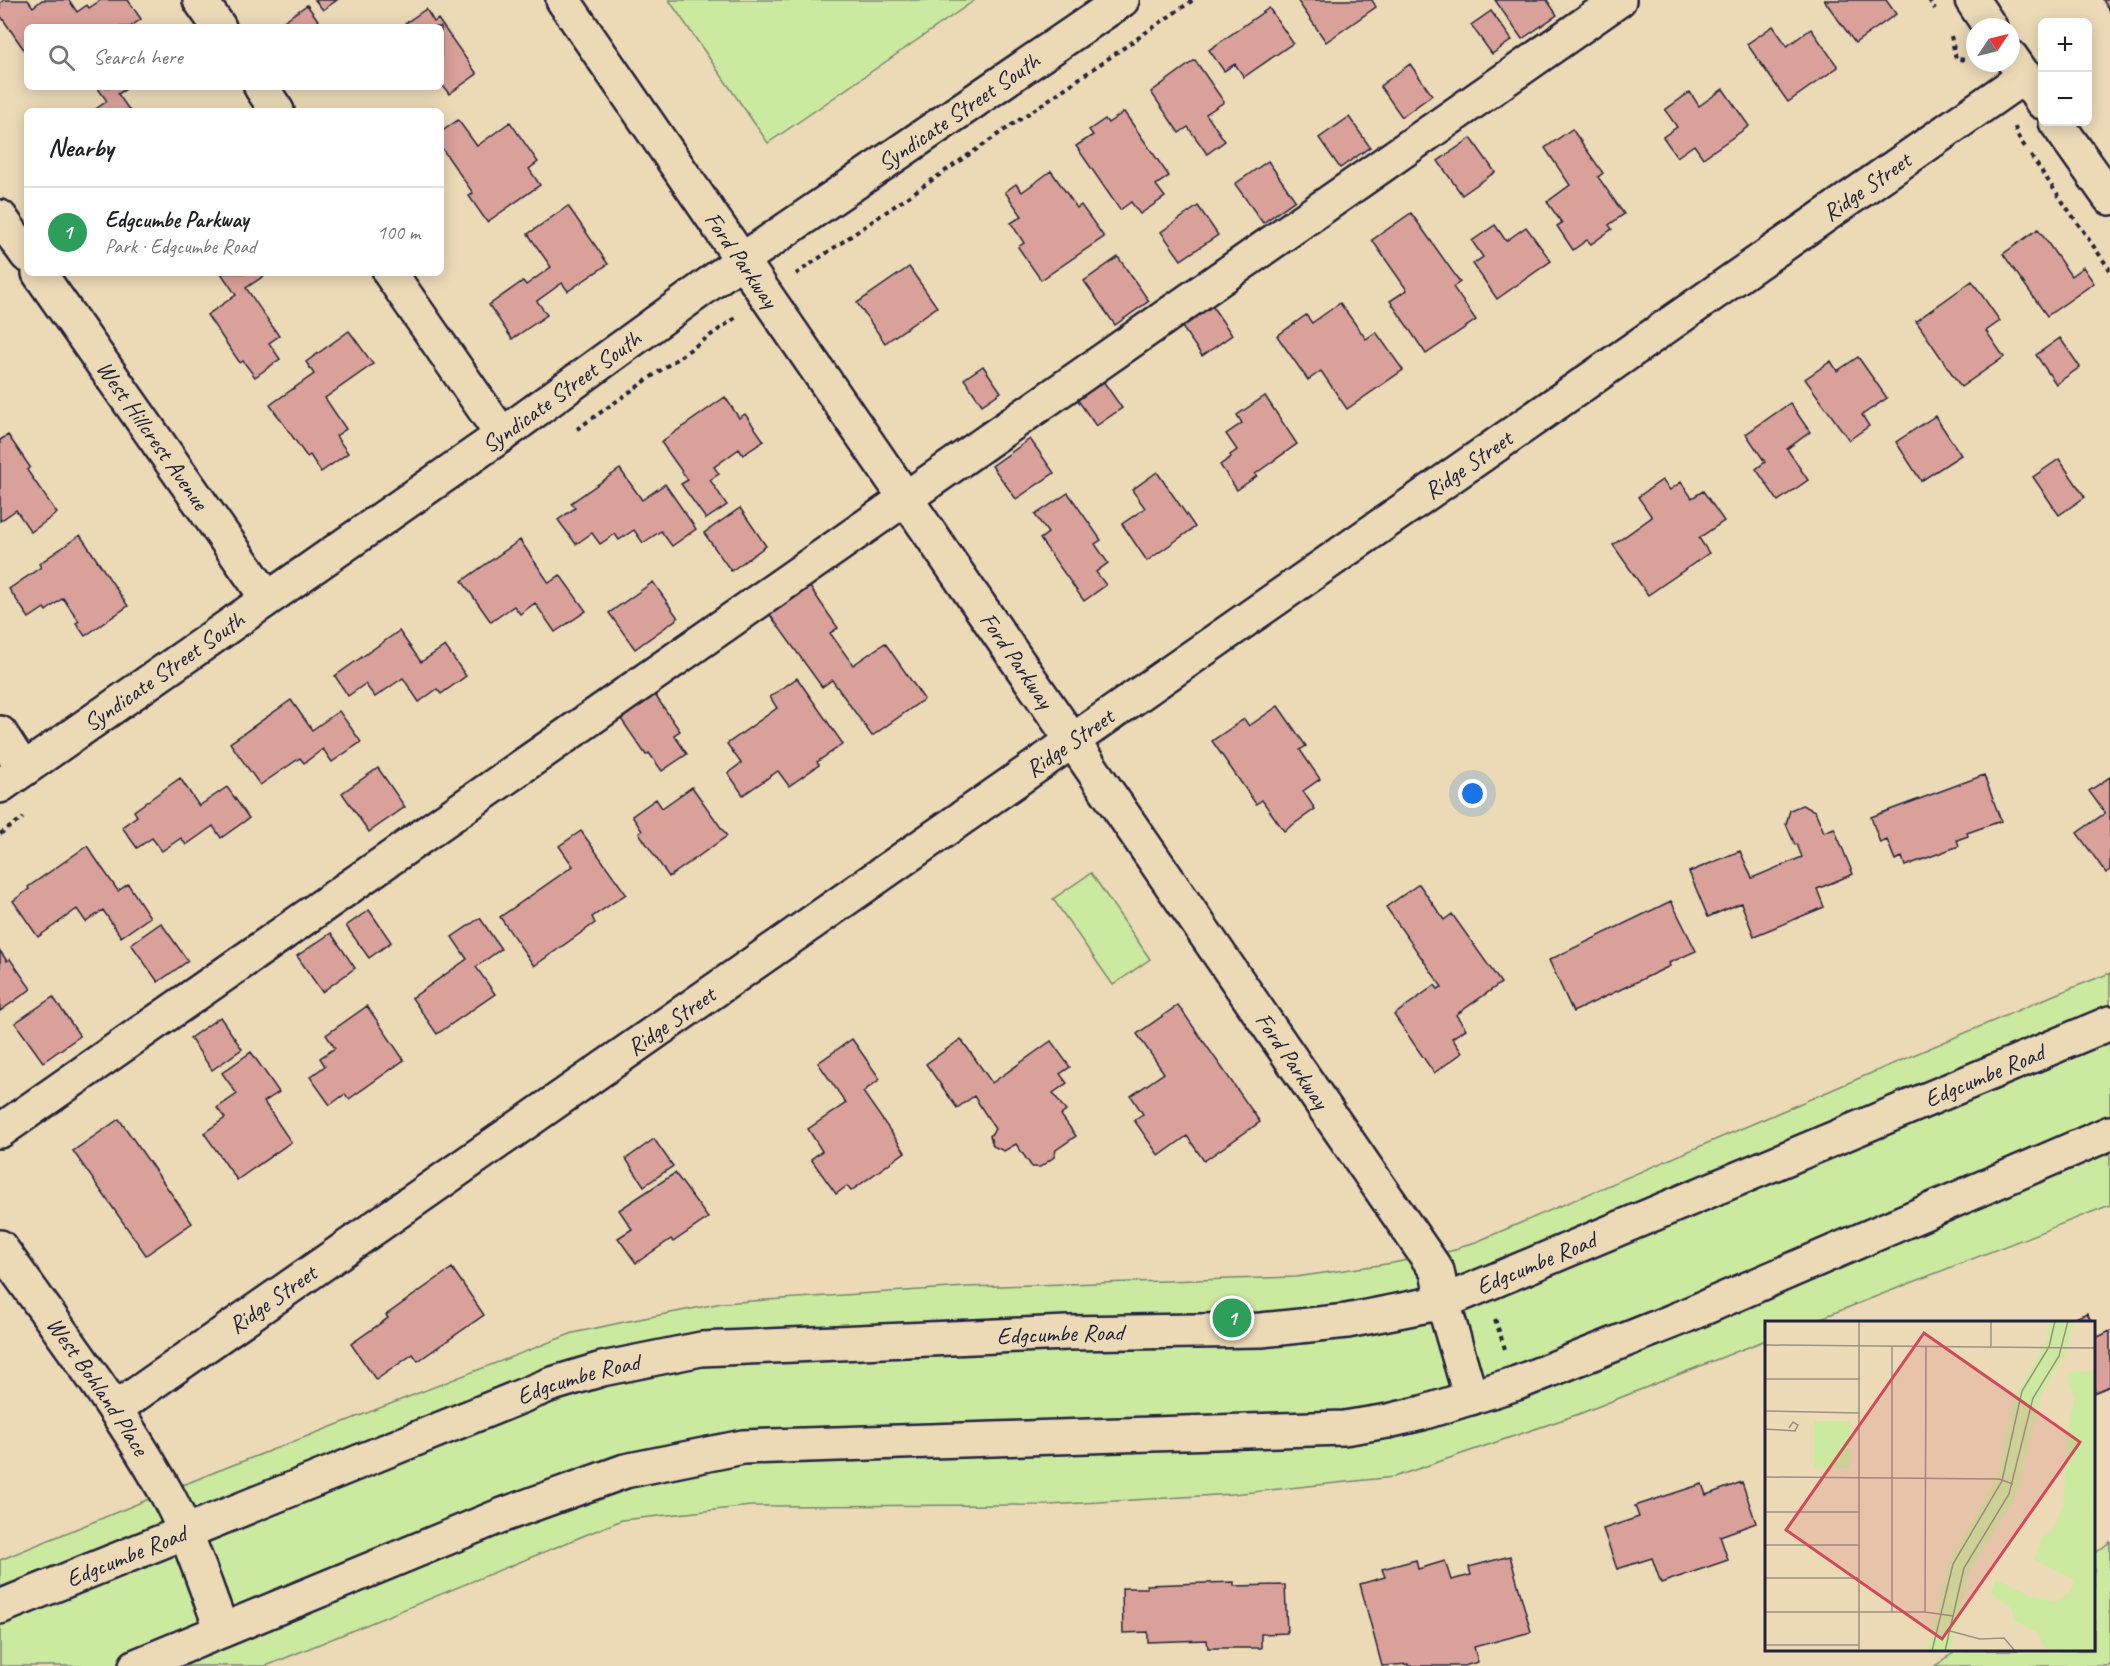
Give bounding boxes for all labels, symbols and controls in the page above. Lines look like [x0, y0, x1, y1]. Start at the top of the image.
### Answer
north arrow [1966, 18, 2020, 72]
map controls [2038, 18, 2092, 126]
button: + [2038, 18, 2092, 72]
search box [24, 24, 444, 90]
icon: search [45, 41, 78, 74]
text: Search here [93, 43, 183, 71]
street label: Syndicate Street South [872, 45, 1047, 178]
button: − [2038, 72, 2092, 126]
text: Nearby [48, 131, 113, 164]
street label: Ridge Street [1817, 144, 1918, 228]
text: Edgcumbe Parkway [105, 206, 249, 234]
street label: Ford Parkway [698, 206, 786, 315]
text: 1 [63, 220, 72, 245]
text: 100 m [377, 220, 420, 245]
text: Park · Edgcumbe Road [105, 234, 256, 259]
street label: Syndicate Street South [476, 323, 648, 460]
street label: West Hillcrest Avenue [90, 355, 217, 517]
street label: Ridge Street [1418, 422, 1520, 506]
street label: Syndicate Street South [78, 604, 252, 738]
street label: Ford Parkway [973, 606, 1061, 715]
street label: Ridge Street [1020, 701, 1121, 784]
your location [1458, 779, 1487, 808]
street label: Ridge Street [621, 979, 723, 1062]
street label: Ford Parkway [1249, 1007, 1337, 1116]
street label: Edgcumbe Road [1920, 1036, 2052, 1114]
street label: Edgcumbe Road [1472, 1223, 1604, 1301]
street label: Ridge Street [223, 1257, 324, 1340]
pin: 1 [1212, 1296, 1252, 1340]
street label: West Bohland Place [40, 1311, 157, 1463]
street label: Edgcumbe Road [996, 1317, 1127, 1351]
inset map [1765, 1321, 2095, 1651]
street label: Edgcumbe Road [512, 1346, 646, 1412]
street label: Edgcumbe Road [62, 1517, 194, 1594]

